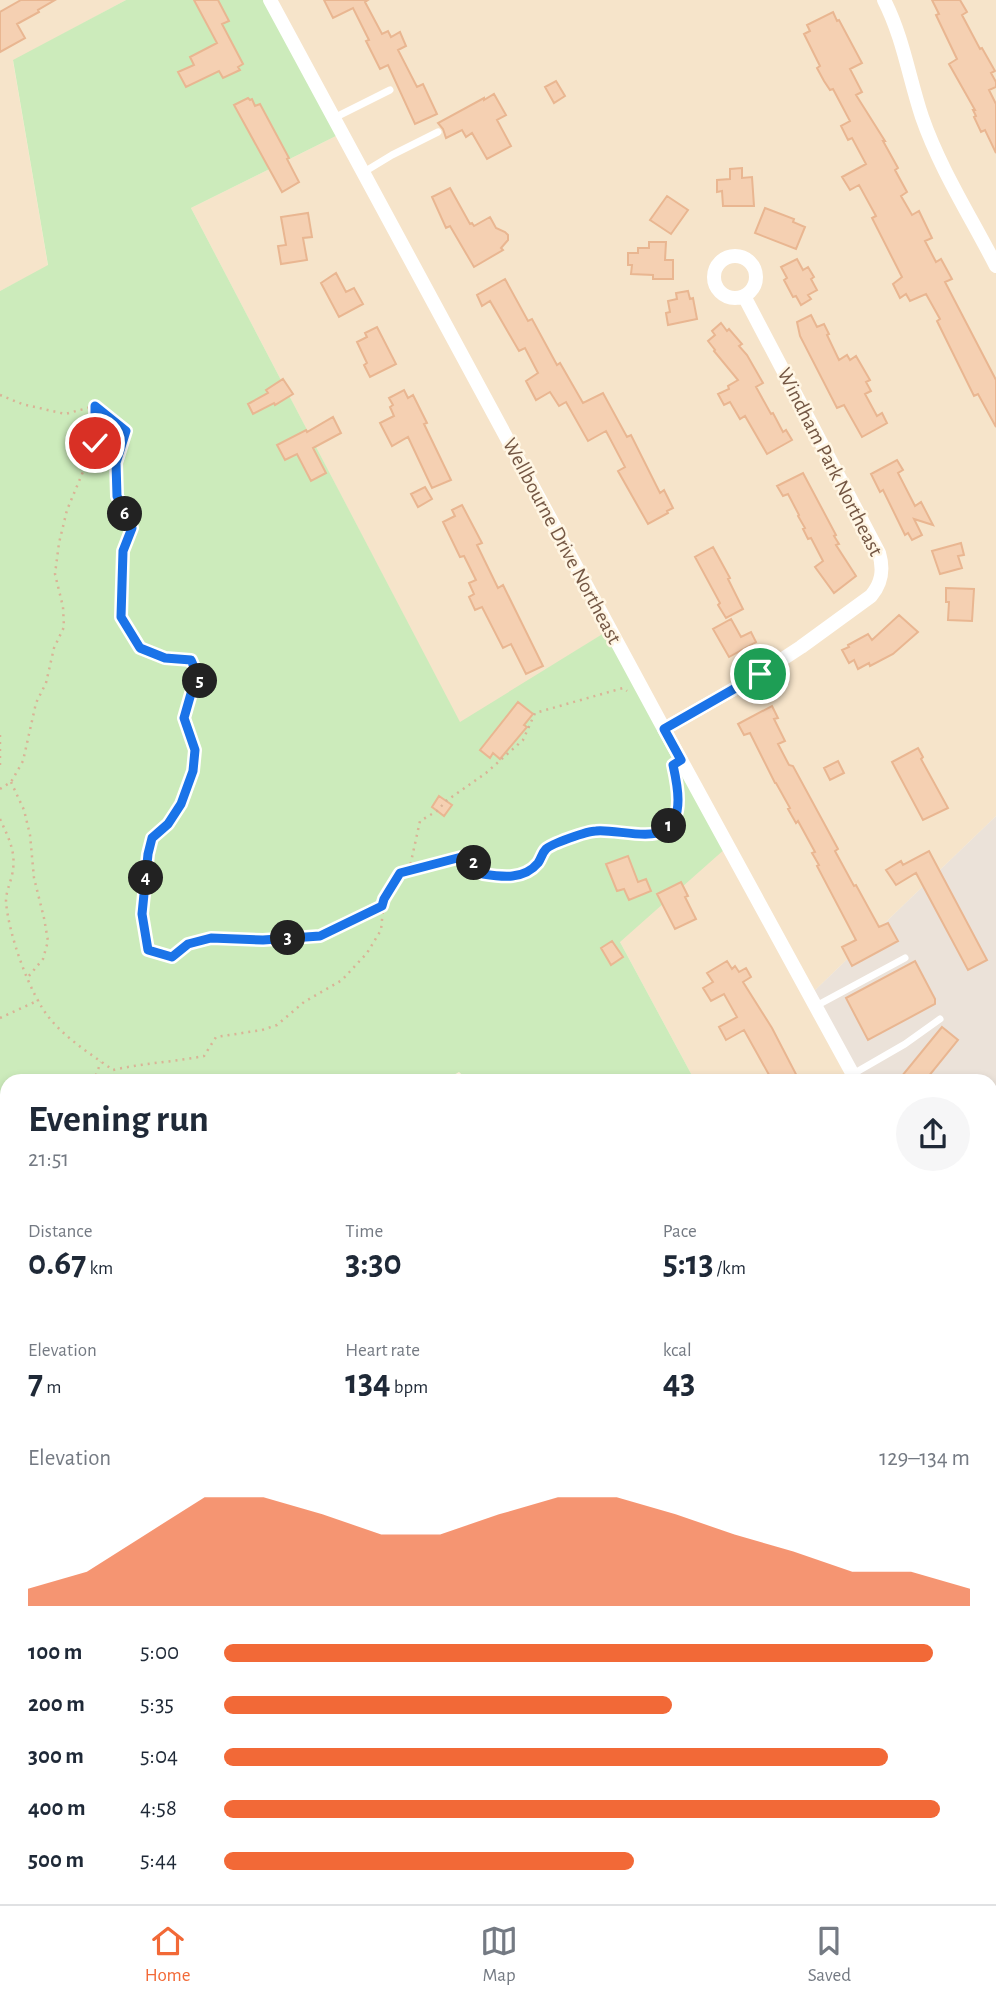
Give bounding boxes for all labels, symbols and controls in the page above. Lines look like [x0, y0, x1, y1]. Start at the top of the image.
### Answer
street label: Windham Park Northeast [773, 364, 887, 560]
pin [65, 413, 125, 473]
icon: check [76, 424, 114, 462]
street label: Wellbourne Drive Northeast [499, 435, 625, 648]
pin: 6 [108, 496, 142, 532]
text: 6 [120, 504, 129, 523]
pin [730, 644, 790, 704]
icon: arrive [741, 655, 779, 693]
pin: 5 [182, 664, 218, 698]
text: 5 [195, 671, 204, 690]
pin: 1 [652, 808, 686, 844]
text: 1 [665, 816, 672, 835]
pin: 2 [456, 846, 491, 880]
text: 2 [469, 853, 478, 872]
pin: 4 [128, 860, 164, 896]
text: 4 [141, 868, 150, 887]
pin: 3 [270, 920, 306, 956]
text: 3 [283, 928, 292, 947]
button: share [896, 1097, 970, 1171]
text: Evening run [28, 1101, 209, 1139]
text: 21:51 [28, 1148, 69, 1171]
text: Distance [28, 1222, 92, 1241]
text: Time [345, 1222, 383, 1241]
text: Pace [663, 1222, 697, 1241]
text: 0.67 [28, 1246, 86, 1281]
text: 3:30 [345, 1246, 402, 1281]
text: 5:13 [663, 1246, 713, 1281]
text: km [86, 1259, 113, 1278]
text: /km [713, 1259, 746, 1278]
text: Elevation [28, 1341, 97, 1360]
text: Heart rate [345, 1341, 420, 1360]
text: kcal [663, 1341, 692, 1360]
text: 7 [28, 1365, 43, 1400]
text: 134 [345, 1365, 391, 1400]
text: 43 [663, 1365, 695, 1400]
text: m [43, 1378, 61, 1397]
text: bpm [391, 1378, 428, 1397]
text: Elevation [28, 1447, 111, 1470]
text: 129–134 m [879, 1447, 970, 1470]
text: 100 m [28, 1641, 82, 1664]
text: 5:00 [140, 1641, 179, 1664]
text: 200 m [28, 1693, 85, 1716]
text: 5:35 [140, 1693, 174, 1716]
text: 300 m [28, 1745, 84, 1768]
text: 5:04 [140, 1745, 178, 1768]
text: 400 m [28, 1797, 86, 1820]
text: 4:58 [140, 1797, 177, 1820]
text: 500 m [28, 1849, 84, 1872]
text: 5:44 [140, 1849, 177, 1872]
tab: Home [145, 1922, 191, 1987]
tab: Map [480, 1922, 518, 1987]
tab: Saved [808, 1922, 851, 1987]

